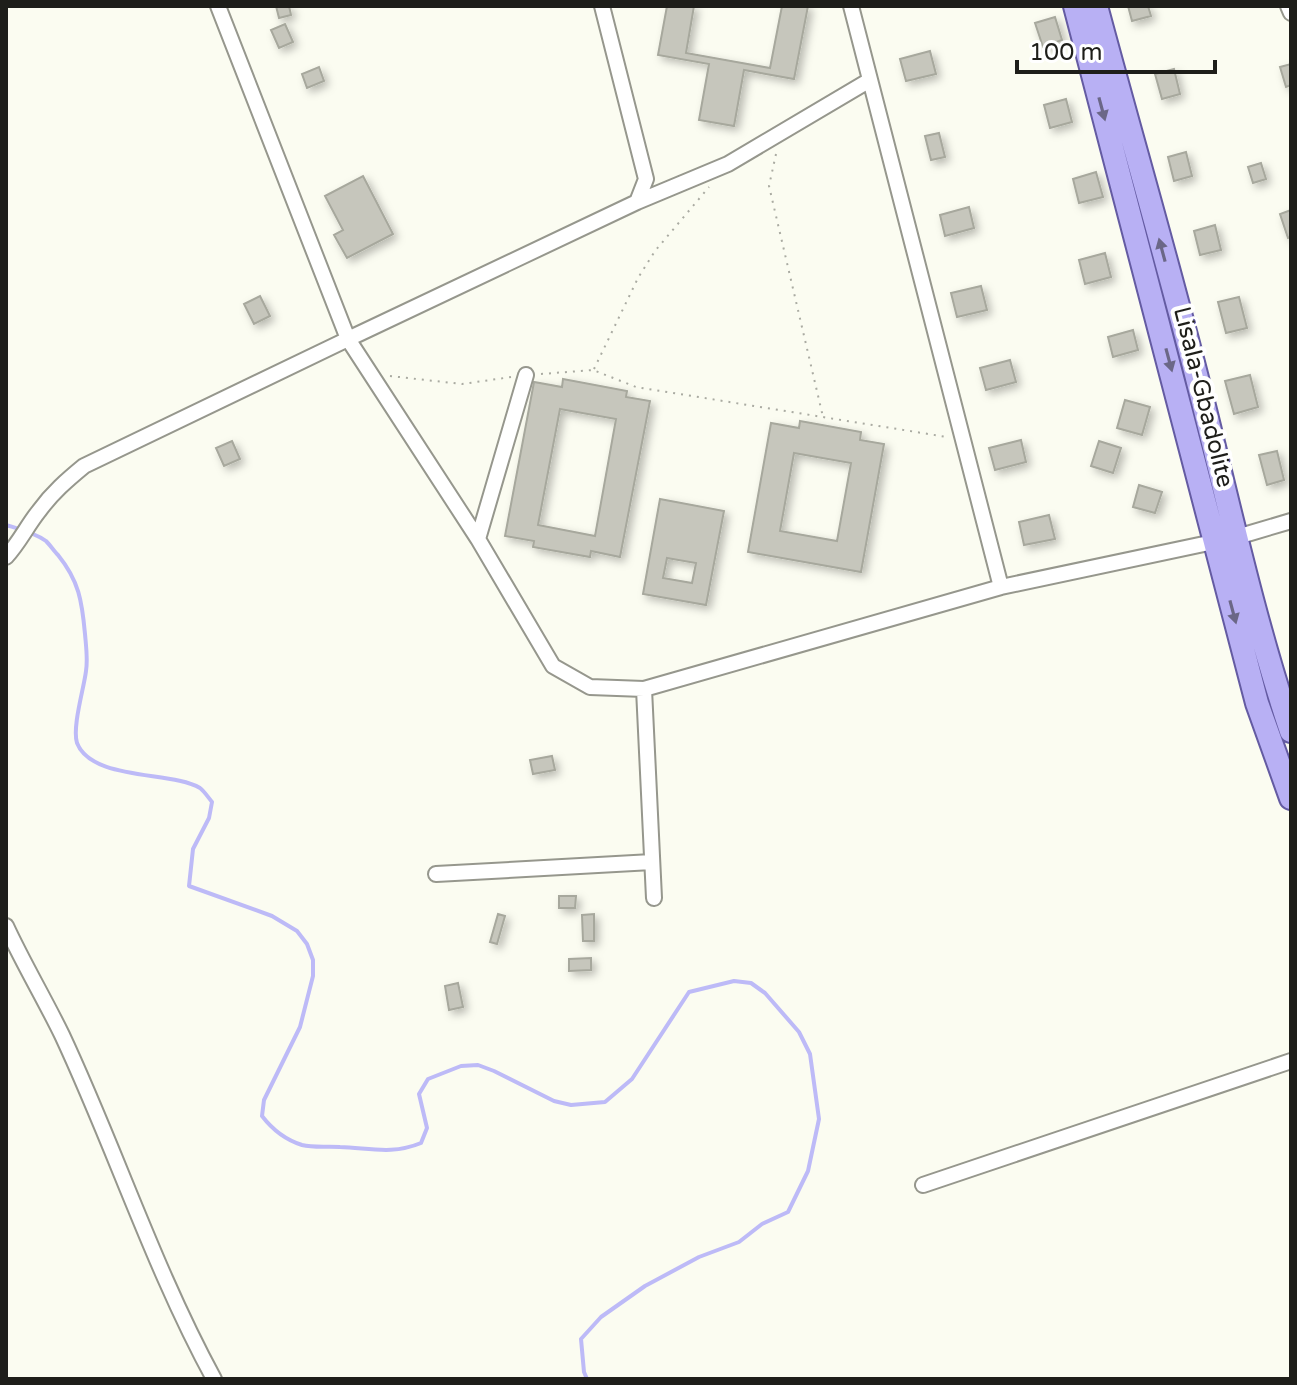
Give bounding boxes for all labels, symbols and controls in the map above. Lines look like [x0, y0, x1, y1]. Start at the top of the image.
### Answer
scale bar [1017, 24, 1215, 74]
text: 100 m [1029, 38, 1103, 67]
one-way arrow [1096, 96, 1108, 121]
one-way arrow [1156, 238, 1168, 263]
street label: Lisala-Gbadolite [1167, 304, 1240, 490]
one-way arrow [1163, 347, 1175, 372]
one-way arrow [1227, 599, 1239, 624]

